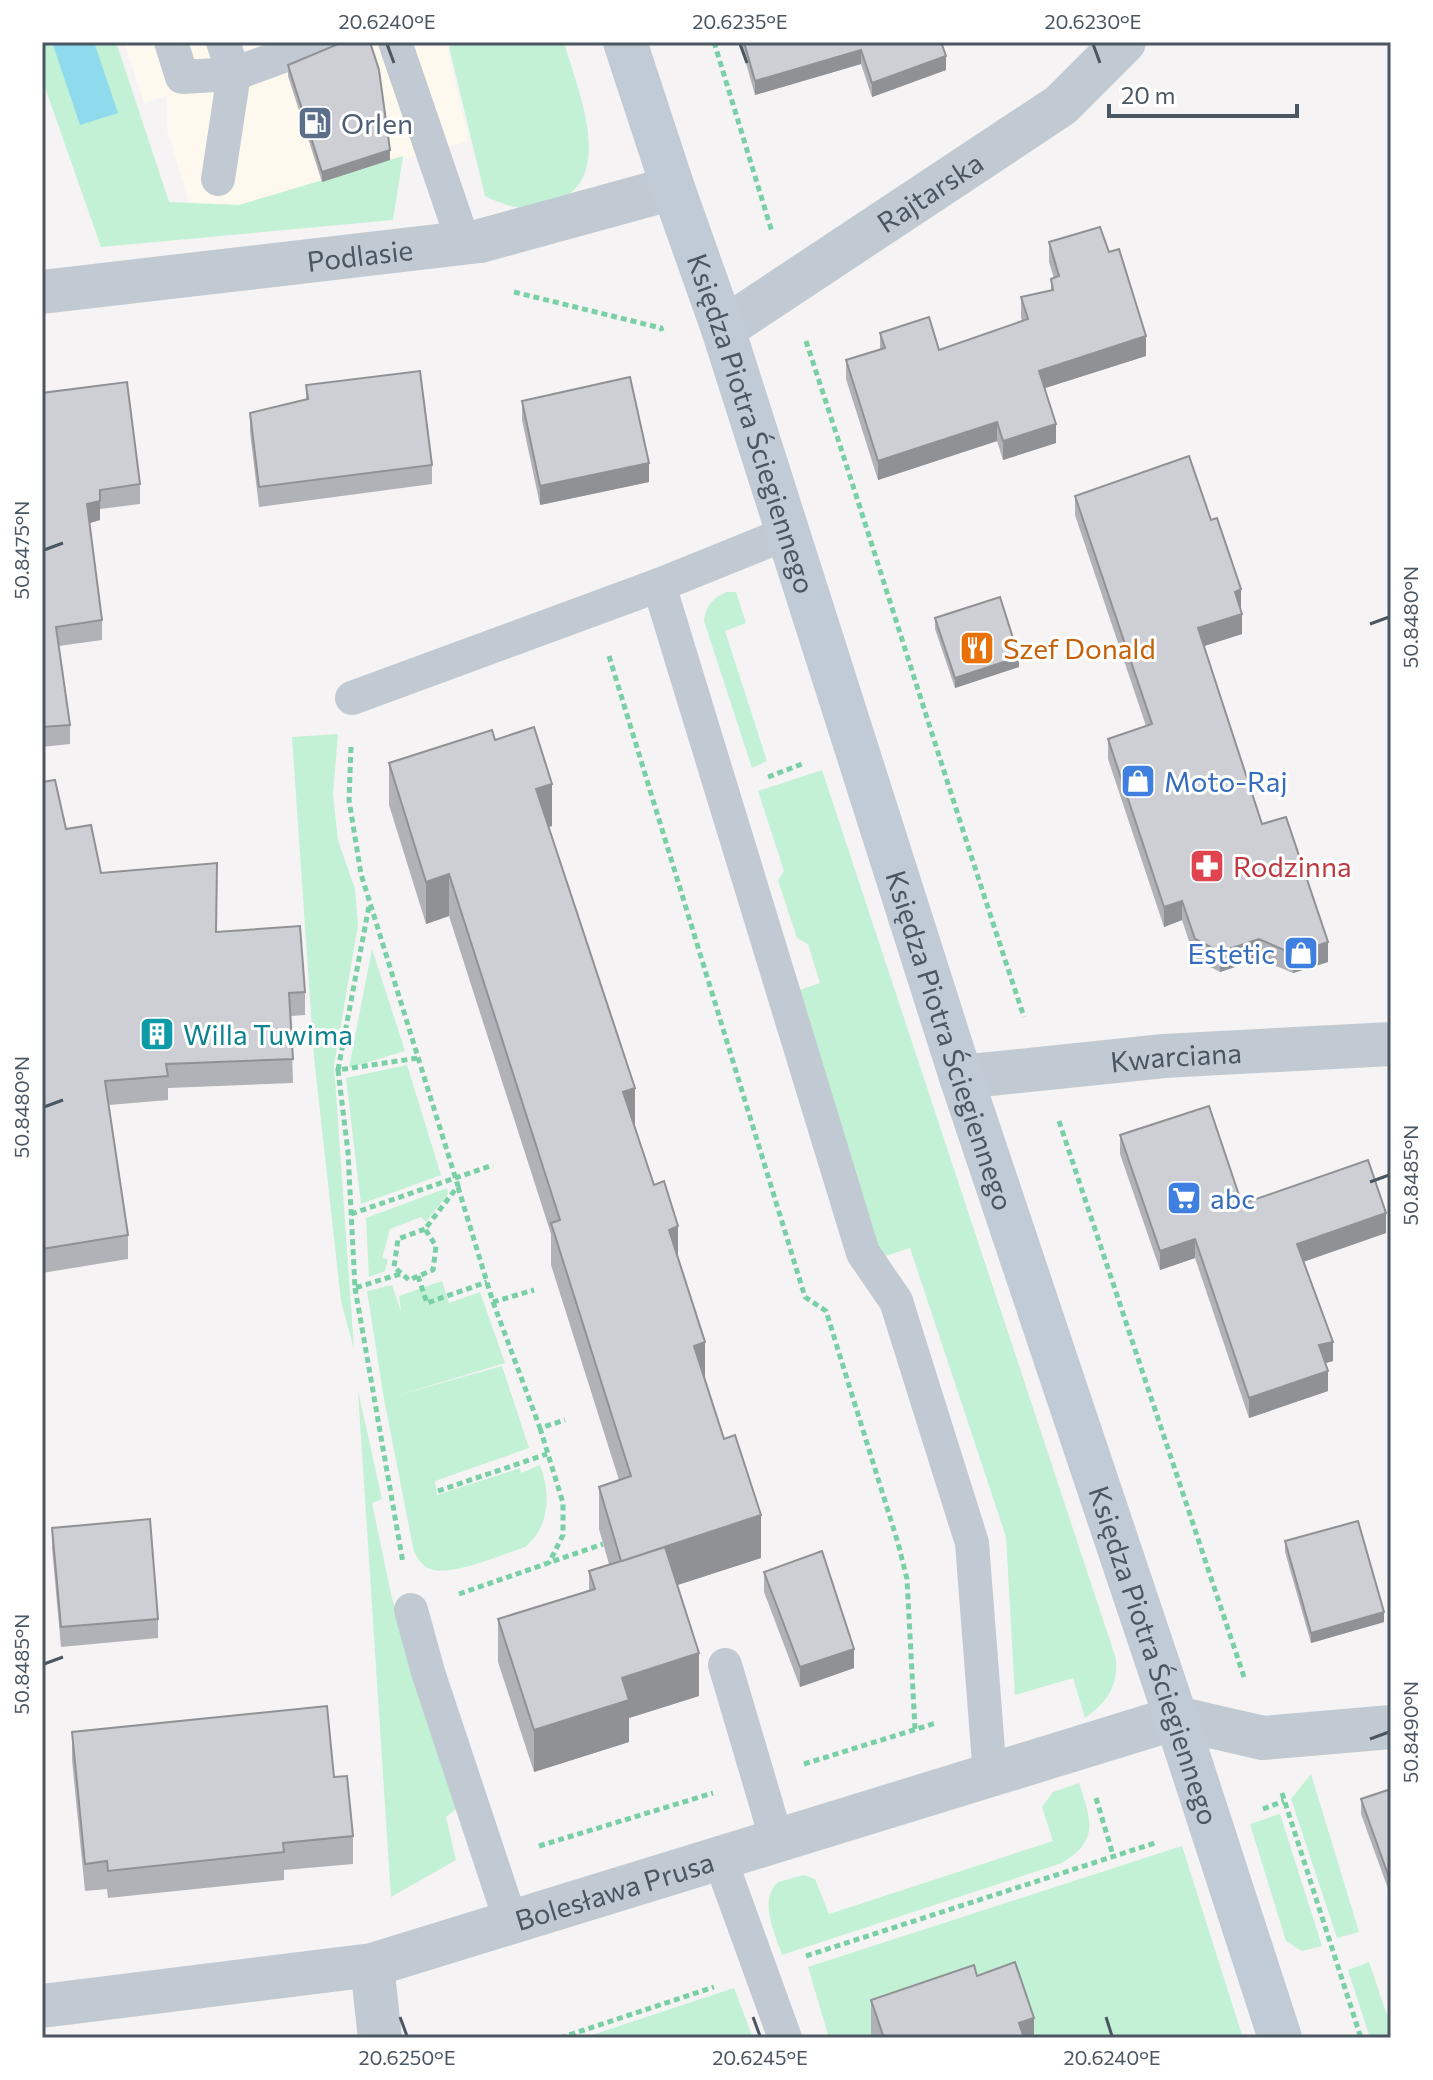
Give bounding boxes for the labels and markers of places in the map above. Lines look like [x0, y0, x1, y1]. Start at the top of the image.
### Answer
fuel station icon: Orlen [296, 104, 334, 142]
place label: Orlen [341, 106, 413, 140]
restaurant icon: Szef Donald [958, 629, 996, 667]
place label: Szef Donald [1003, 631, 1156, 665]
shop icon: Moto-Raj [1119, 762, 1157, 800]
place label: Moto-Raj [1164, 764, 1288, 798]
pharmacy icon: Rodzinna [1188, 847, 1226, 885]
place label: Rodzinna [1233, 849, 1352, 883]
shop icon: Estetic [1282, 934, 1320, 972]
place label: Estetic [1187, 936, 1275, 970]
building icon: Willa Tuwima [138, 1015, 176, 1053]
place label: Willa Tuwima [183, 1017, 353, 1051]
supermarket icon: abc [1165, 1179, 1203, 1217]
place label: abc [1210, 1181, 1255, 1215]

